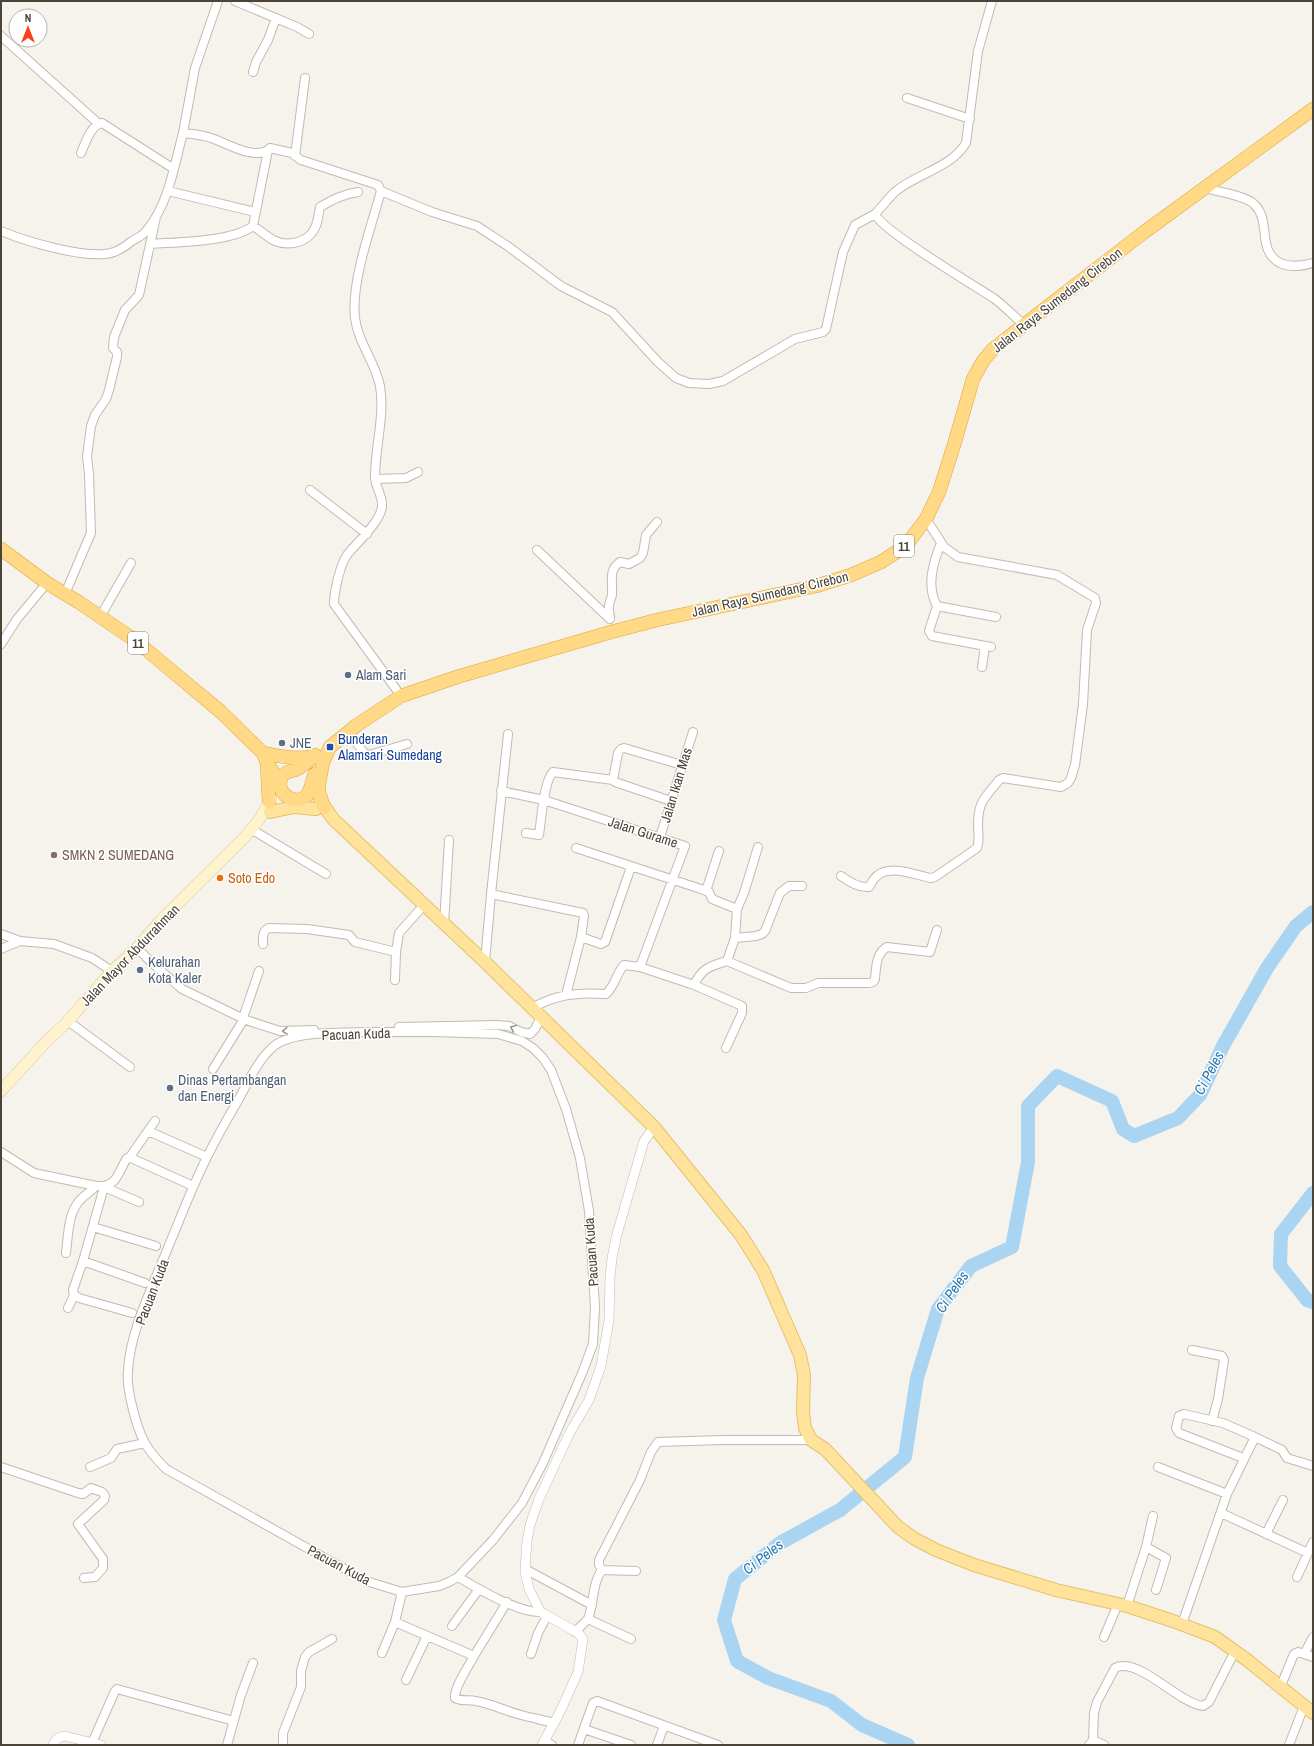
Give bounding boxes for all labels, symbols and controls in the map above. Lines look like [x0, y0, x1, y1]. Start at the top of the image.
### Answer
north arrow [8, 8, 48, 48]
text: N [25, 11, 31, 25]
street label: Jalan Raya Sumedang Cirebon [988, 244, 1126, 356]
road number: 11 [894, 535, 914, 557]
street label: Jalan Raya Sumedang Cirebon [690, 567, 850, 621]
road number: 11 [128, 632, 148, 654]
place label: Alam Sari [355, 666, 406, 684]
marker: Alam Sari [343, 670, 353, 680]
place label: Bunderan Alamsari Sumedang [337, 730, 443, 764]
place label: JNE [290, 734, 312, 752]
marker: JNE [277, 738, 287, 748]
marker: Bunderan Alamsari Sumedang [325, 742, 335, 752]
street label: Jalan Ikan Mas [656, 745, 696, 825]
street label: Jalan Gurame [606, 812, 680, 852]
place label: SMKN 2 SUMEDANG [62, 846, 174, 864]
marker: SMKN 2 SUMEDANG [49, 850, 59, 860]
place label: Soto Edo [228, 869, 275, 887]
marker: Soto Edo [215, 873, 225, 883]
street label: Jalan Mayor Abdurrahman [77, 900, 183, 1010]
place label: Kelurahan Kota Kaler [148, 953, 202, 987]
marker: Kelurahan Kota Kaler [135, 965, 145, 975]
street label: Pacuan Kuda [321, 1024, 391, 1044]
one-way arrow [509, 1025, 516, 1033]
one-way arrow [282, 1027, 288, 1035]
water label: Ci Peles [1188, 1047, 1229, 1098]
place label: Dinas Pertambangan dan Energi [178, 1071, 287, 1105]
marker: Dinas Pertambangan dan Energi [165, 1083, 175, 1093]
street label: Pacuan Kuda [580, 1216, 602, 1287]
street label: Pacuan Kuda [131, 1256, 173, 1327]
water label: Ci Peles [930, 1267, 973, 1317]
water label: Ci Peles [738, 1534, 787, 1579]
street label: Pacuan Kuda [304, 1541, 374, 1589]

